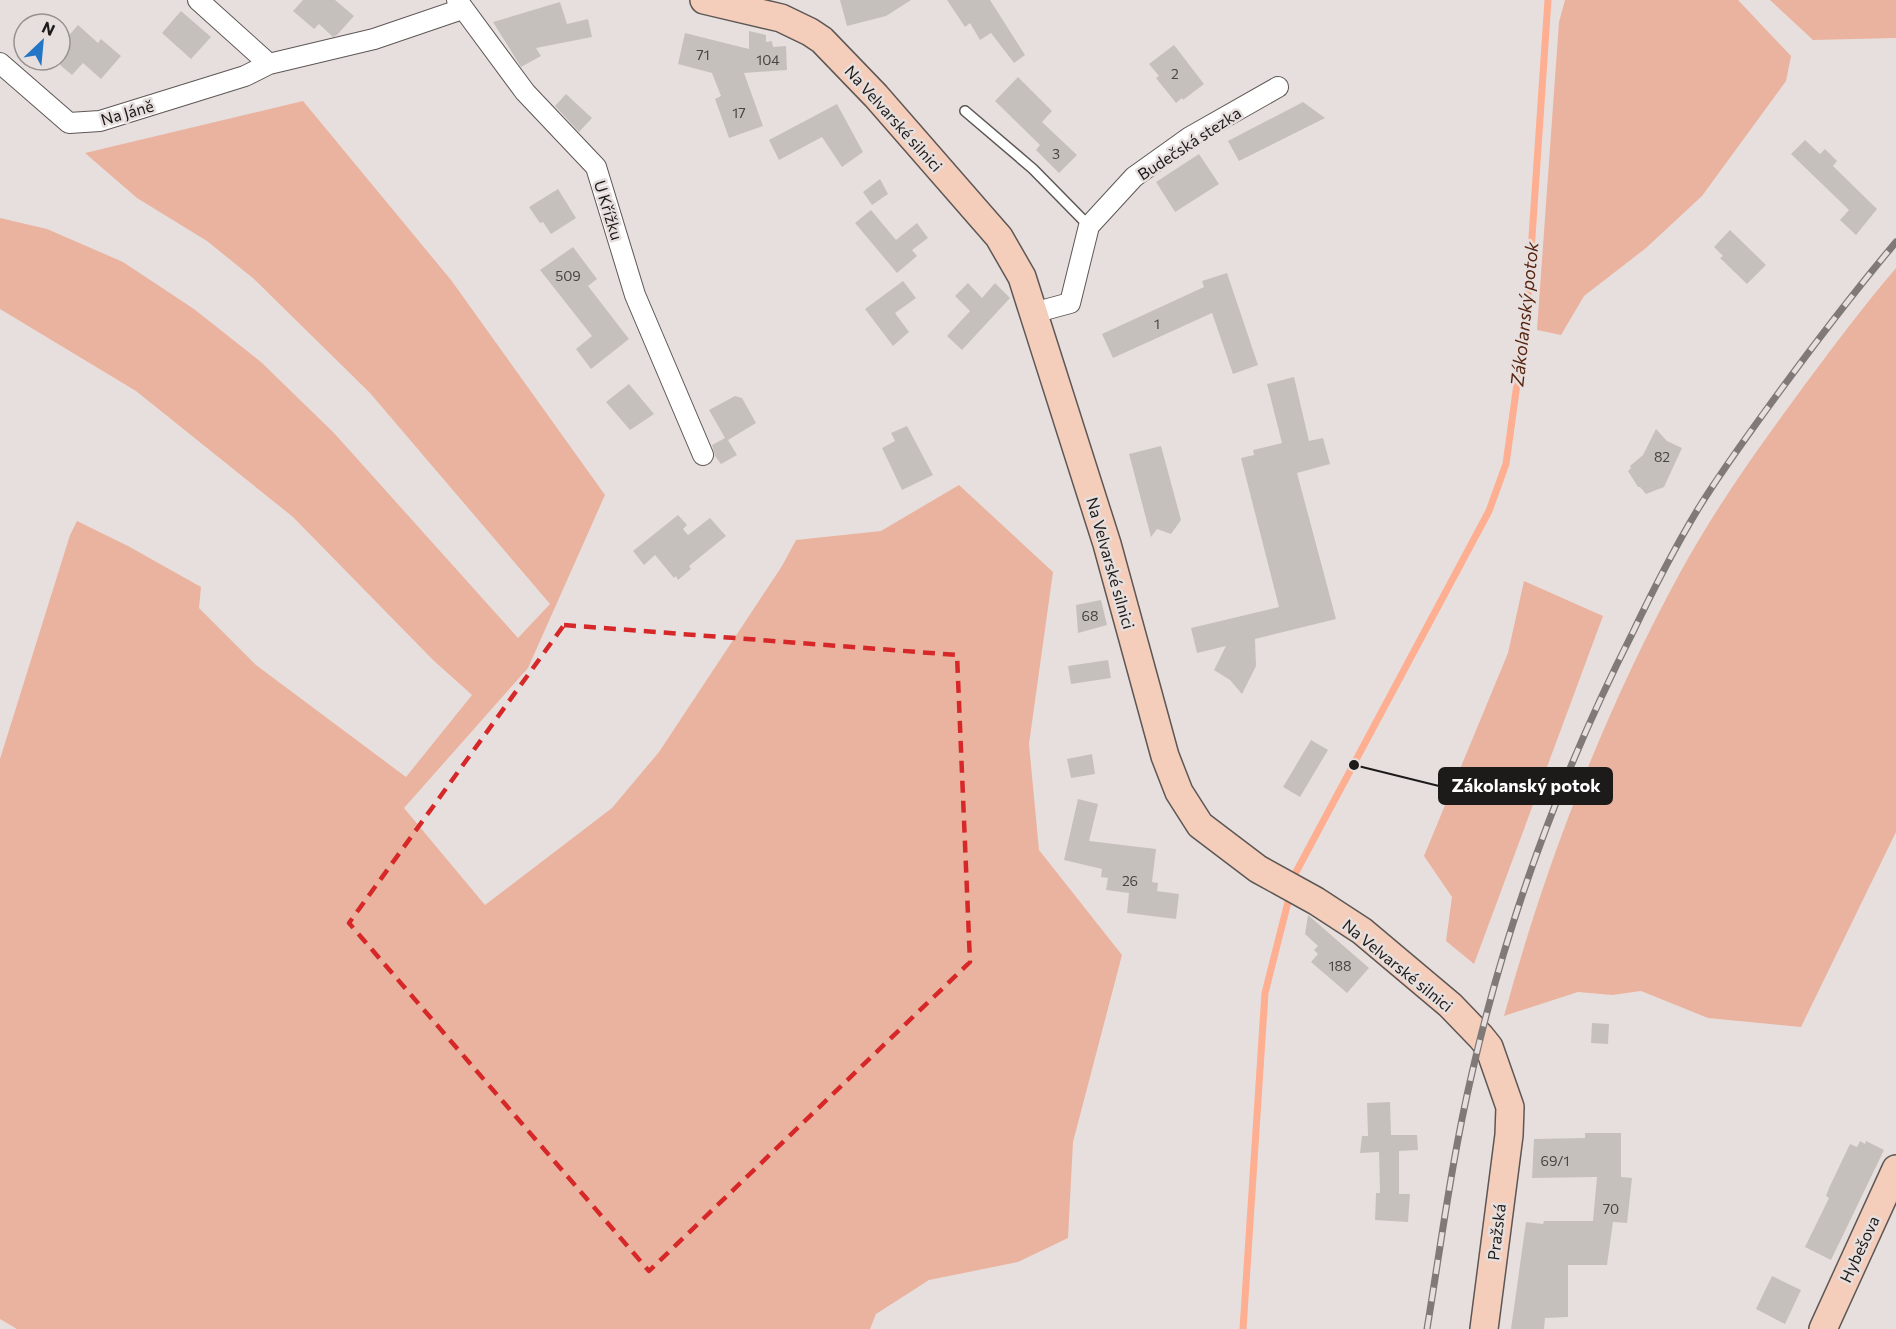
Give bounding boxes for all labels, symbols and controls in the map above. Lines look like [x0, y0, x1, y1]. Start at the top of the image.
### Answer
north arrow [12, 12, 72, 72]
text: N [39, 17, 58, 39]
house number: 71 [696, 46, 710, 63]
house number: 104 [756, 51, 780, 68]
street label: Na Velvarské silnici [841, 61, 947, 175]
house number: 2 [1171, 65, 1179, 82]
street label: Na Jáně [98, 95, 156, 129]
street label: Budečská stezka [1134, 103, 1244, 183]
house number: 17 [732, 104, 746, 121]
house number: 3 [1052, 145, 1060, 162]
street label: U Křížku [591, 178, 627, 242]
water label: Zákolanský potok [1505, 239, 1543, 388]
house number: 509 [555, 267, 581, 284]
house number: 1 [1154, 315, 1160, 332]
house number: 82 [1654, 448, 1670, 465]
street label: Na Velvarské silnici [1083, 495, 1139, 631]
house number: 68 [1082, 607, 1099, 624]
callout: Zákolanský potok [1439, 768, 1612, 804]
text: Zákolanský potok [1451, 774, 1601, 796]
house number: 26 [1122, 872, 1138, 889]
street label: Na Velvarské silnici [1339, 915, 1457, 1015]
house number: 188 [1329, 957, 1351, 974]
house number: 69/1 [1541, 1152, 1569, 1169]
house number: 70 [1603, 1200, 1619, 1217]
street label: Pražská [1483, 1203, 1509, 1261]
street label: Hybešova [1835, 1213, 1883, 1285]

